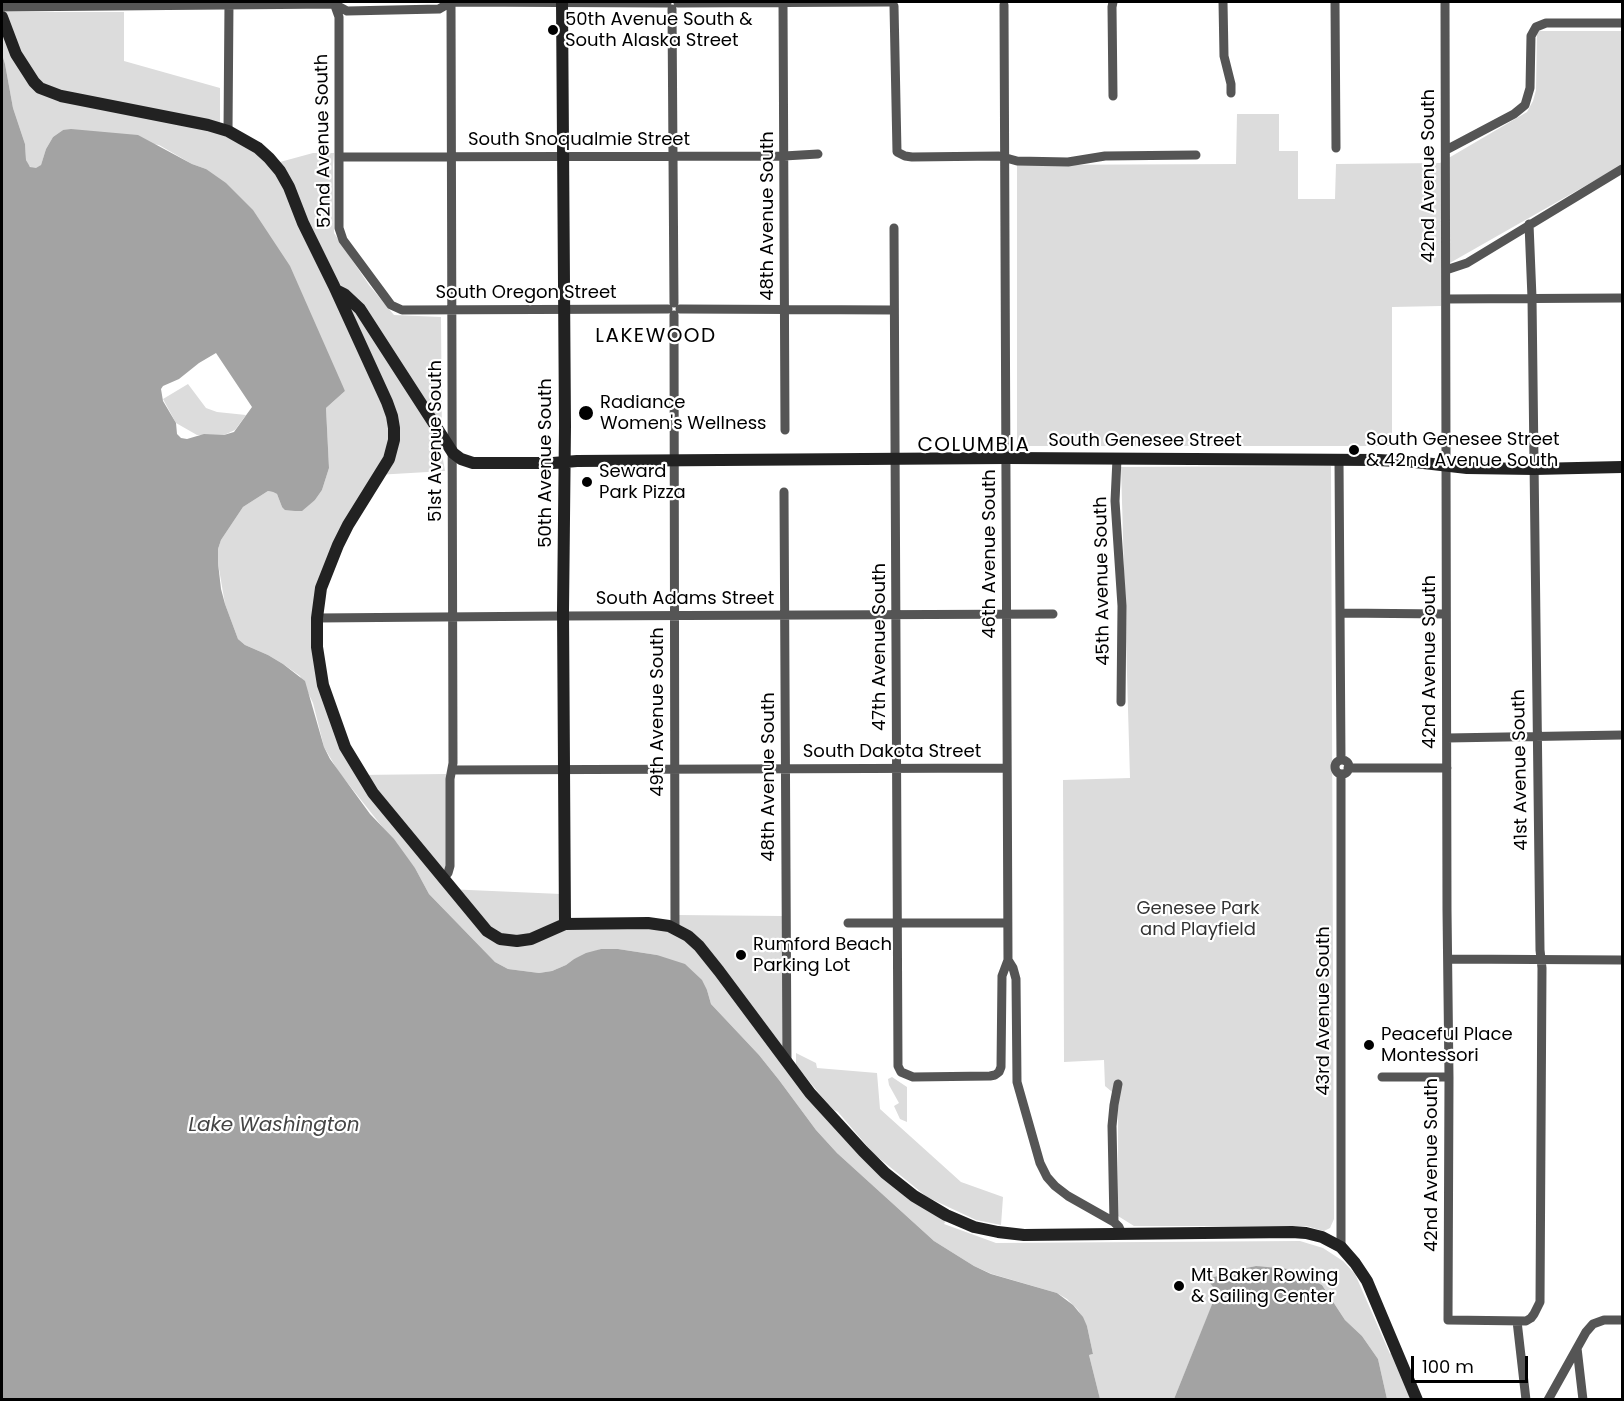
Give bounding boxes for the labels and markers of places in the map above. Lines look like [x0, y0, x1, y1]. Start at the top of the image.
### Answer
place label: 50th Avenue South & South Alaska Street [565, 9, 753, 52]
marker: 50th Avenue South & South Alaska Street [546, 23, 560, 37]
place label: Radiance Women's Wellness [600, 392, 766, 434]
marker: Radiance Women's Wellness [577, 404, 595, 422]
place label: South Genesee Street & 42nd Avenue South [1366, 429, 1560, 472]
marker: South Genesee Street & 42nd Avenue South [1347, 443, 1361, 457]
place label: Seward Park Pizza [599, 461, 686, 504]
marker: Seward Park Pizza [580, 475, 594, 489]
place label: Rumford Beach Parking Lot [753, 934, 892, 976]
marker: Rumford Beach Parking Lot [734, 948, 748, 962]
place label: Peaceful Place Montessori [1381, 1024, 1513, 1066]
marker: Peaceful Place Montessori [1362, 1038, 1376, 1052]
place label: Mt Baker Rowing & Sailing Center [1191, 1265, 1338, 1308]
marker: Mt Baker Rowing & Sailing Center [1172, 1279, 1186, 1293]

